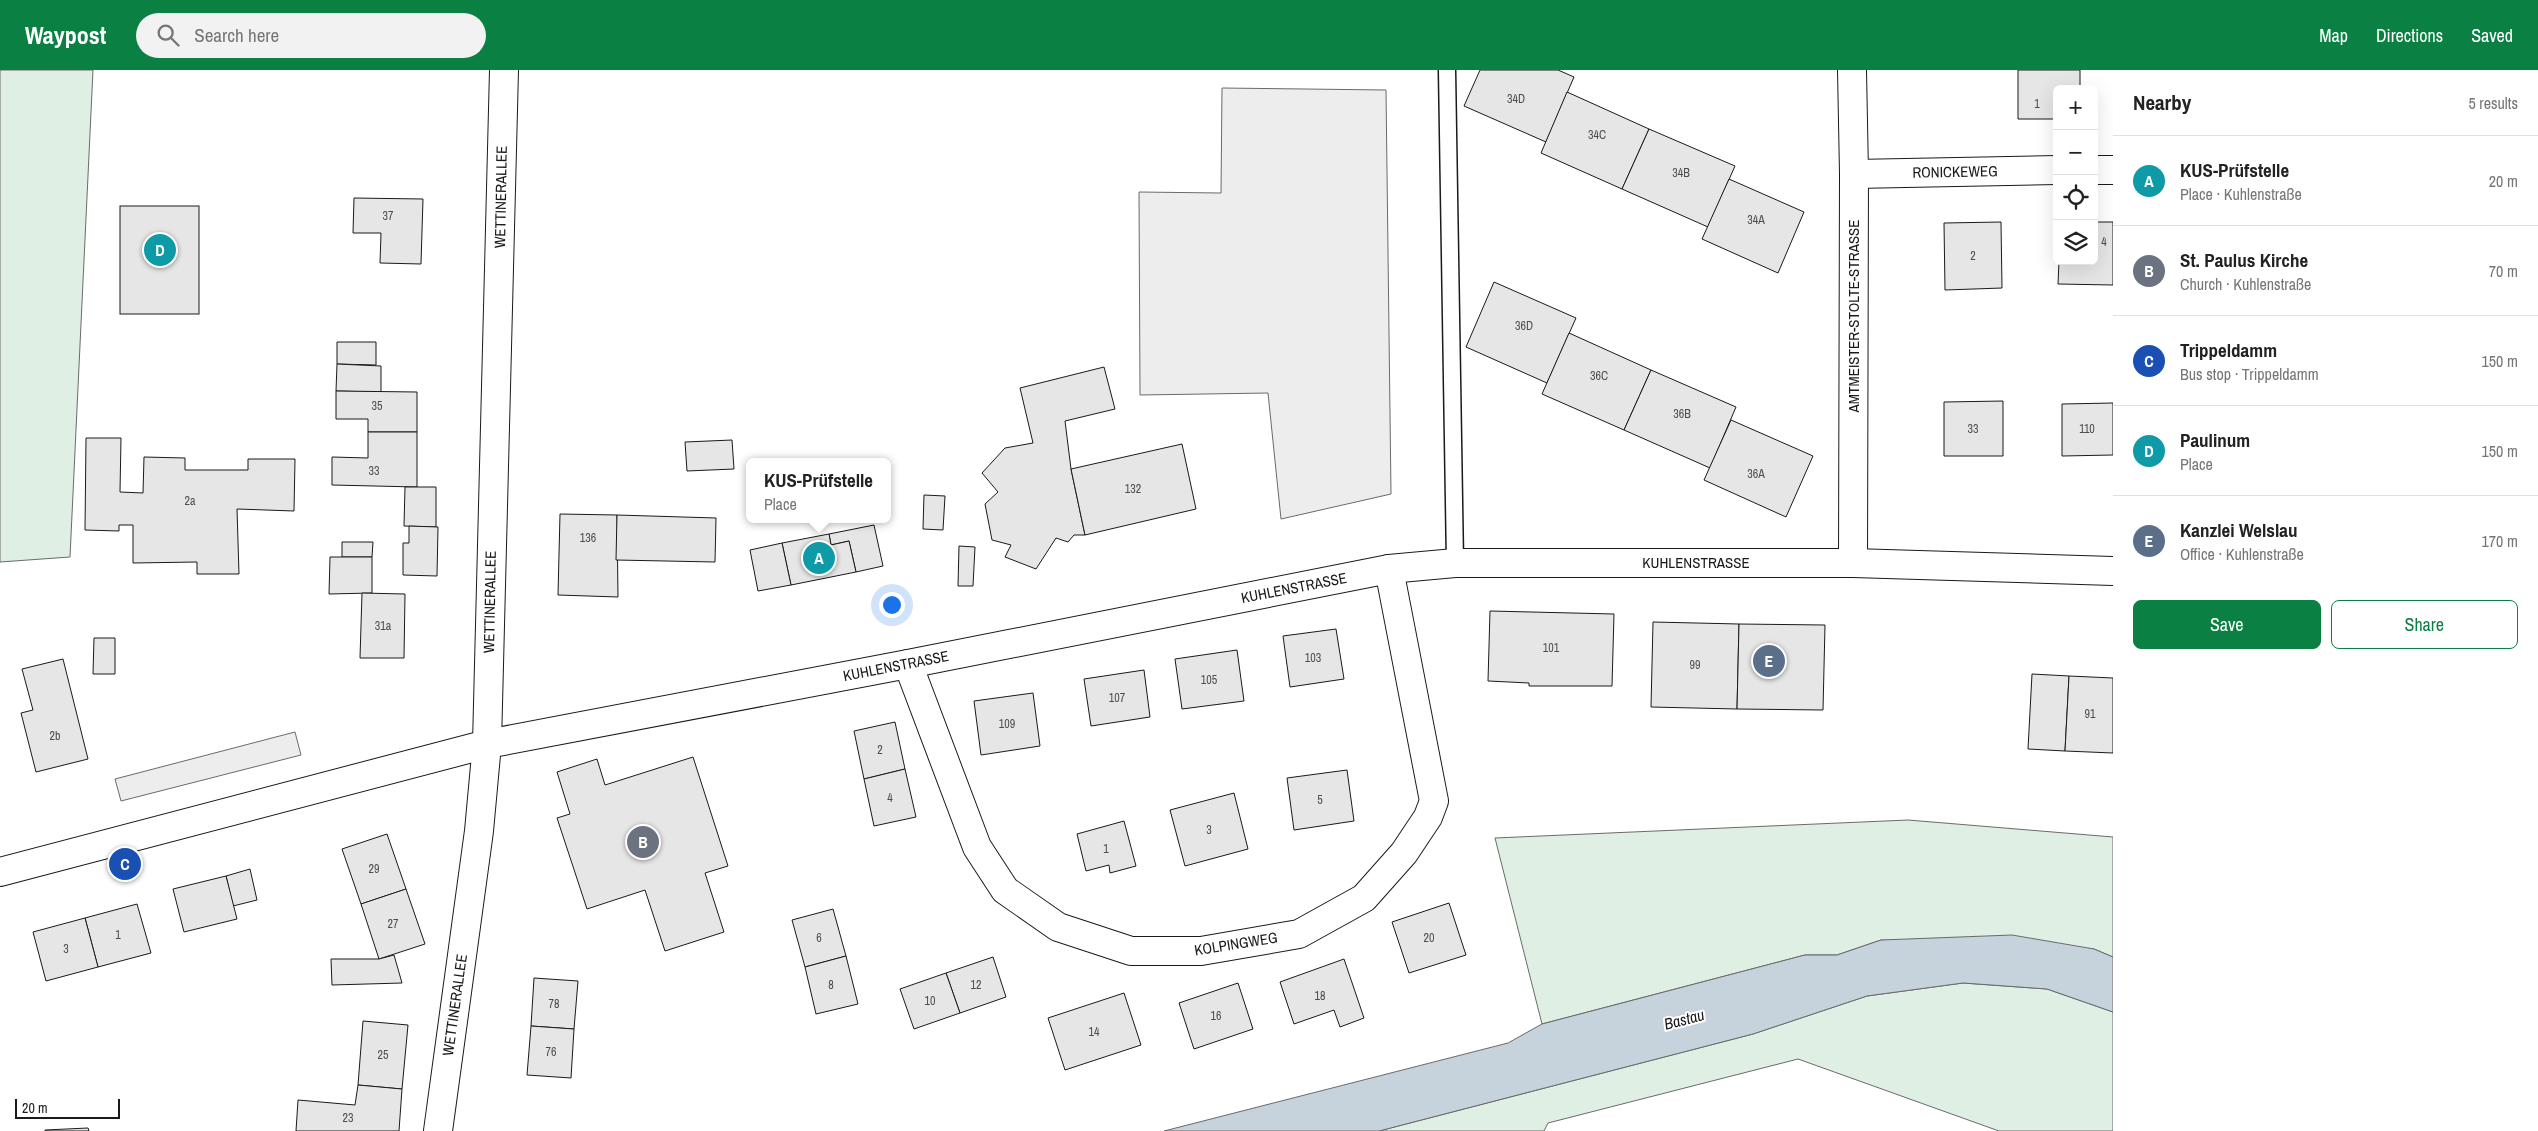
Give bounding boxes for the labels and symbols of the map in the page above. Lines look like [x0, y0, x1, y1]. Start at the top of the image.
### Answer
house number: 34D [1507, 91, 1525, 107]
house number: 1 [2034, 96, 2040, 112]
house number: 34C [1588, 127, 1606, 143]
street label: WETTINERALLEE [489, 146, 512, 248]
street label: RONICKEWEG [1912, 160, 1998, 183]
house number: 34B [1672, 165, 1690, 181]
house number: 37 [383, 208, 394, 224]
house number: 34A [1747, 212, 1765, 228]
street label: AMTMEISTER-STOLTE-STRASSE [1843, 220, 1864, 414]
pin: D [144, 231, 176, 269]
house number: 4 [2101, 234, 2107, 250]
house number: 2 [1970, 248, 1976, 264]
house number: 36D [1515, 318, 1533, 334]
house number: 36C [1590, 368, 1608, 384]
house number: 35 [372, 398, 383, 414]
house number: 36B [1673, 406, 1691, 422]
house number: 33 [1968, 421, 1978, 437]
house number: 110 [2079, 421, 2095, 437]
house number: 33 [369, 463, 379, 479]
house number: 36A [1747, 466, 1765, 482]
house number: 132 [1125, 481, 1141, 497]
house number: 2a [185, 493, 196, 509]
house number: 136 [580, 530, 596, 546]
pin: A [803, 539, 835, 577]
street label: WETTINERALLEE [478, 551, 501, 653]
street label: KUHLENSTRASSE [1642, 552, 1750, 573]
street label: KUHLENSTRASSE [1239, 567, 1349, 608]
your location [879, 592, 905, 618]
house number: 31a [375, 618, 392, 634]
house number: 101 [1543, 640, 1560, 656]
pin: E [1753, 642, 1785, 680]
street label: KUHLENSTRASSE [841, 645, 951, 686]
house number: 103 [1305, 650, 1321, 666]
house number: 99 [1690, 657, 1700, 673]
house number: 105 [1201, 672, 1218, 688]
house number: 107 [1109, 690, 1126, 706]
house number: 91 [2085, 706, 2096, 722]
house number: 109 [999, 716, 1015, 732]
house number: 2b [50, 728, 60, 744]
house number: 2 [877, 742, 883, 758]
house number: 4 [887, 790, 893, 806]
house number: 5 [1317, 792, 1323, 808]
house number: 3 [1206, 822, 1212, 838]
pin: B [627, 823, 659, 861]
house number: 1 [1103, 841, 1109, 857]
pin: C [109, 845, 141, 883]
house number: 29 [369, 861, 379, 877]
house number: 27 [388, 916, 399, 932]
house number: 1 [115, 927, 121, 943]
street label: KOLPINGWEG [1193, 927, 1279, 960]
house number: 6 [816, 930, 822, 946]
house number: 20 [1424, 930, 1434, 946]
house number: 3 [63, 941, 69, 957]
street label: WETTINERALLEE [437, 953, 472, 1057]
house number: 8 [828, 977, 834, 993]
house number: 12 [971, 977, 981, 993]
house number: 18 [1315, 988, 1325, 1004]
house number: 10 [925, 993, 935, 1009]
house number: 78 [549, 996, 559, 1012]
water label: Bastau [1661, 1003, 1707, 1035]
house number: 16 [1211, 1008, 1221, 1024]
house number: 14 [1089, 1024, 1100, 1040]
house number: 76 [546, 1044, 556, 1060]
house number: 25 [378, 1047, 389, 1063]
scale bar [15, 1096, 120, 1119]
house number: 23 [343, 1110, 353, 1126]

